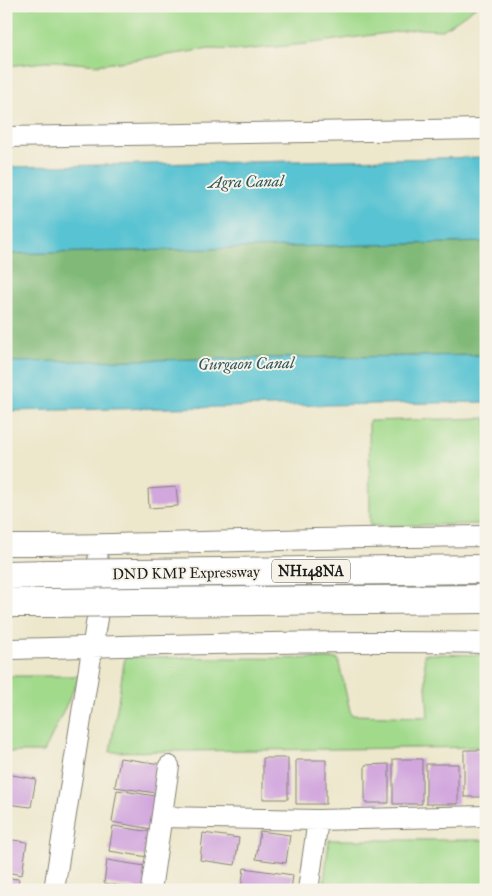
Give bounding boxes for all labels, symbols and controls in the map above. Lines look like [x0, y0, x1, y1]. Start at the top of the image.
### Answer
water label: Agra Canal [206, 171, 286, 192]
water label: Gurgaon Canal [198, 353, 296, 374]
road number: NH148NA [272, 560, 350, 582]
street label: DND KMP Expressway [112, 563, 261, 583]

